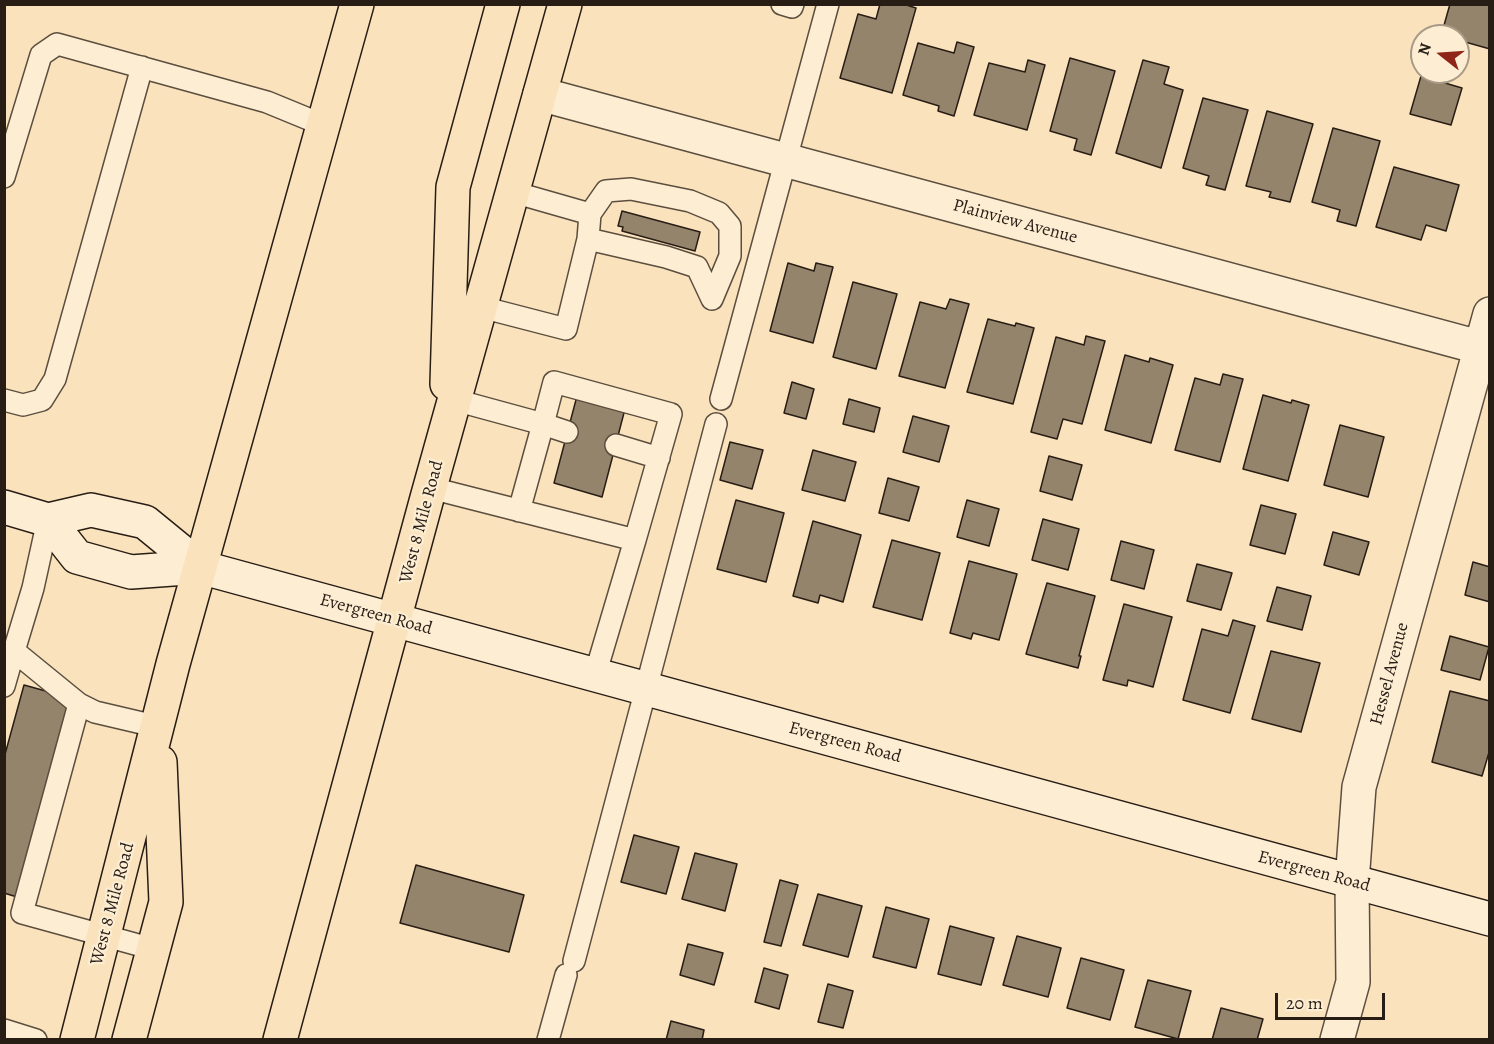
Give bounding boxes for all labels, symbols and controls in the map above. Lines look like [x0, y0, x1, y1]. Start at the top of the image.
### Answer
north arrow [1410, 24, 1470, 84]
text: N [1412, 41, 1437, 58]
street label: Plainview Avenue [950, 195, 1080, 249]
street label: West 8 Mile Road [395, 458, 449, 586]
street label: Evergreen Road [317, 590, 435, 640]
street label: Hessel Avenue [1366, 620, 1414, 728]
street label: Evergreen Road [786, 718, 904, 768]
street label: West 8 Mile Road [86, 840, 140, 968]
street label: Evergreen Road [1255, 847, 1373, 897]
scale bar [1278, 981, 1388, 1019]
text: 20 m [1286, 991, 1323, 1015]

